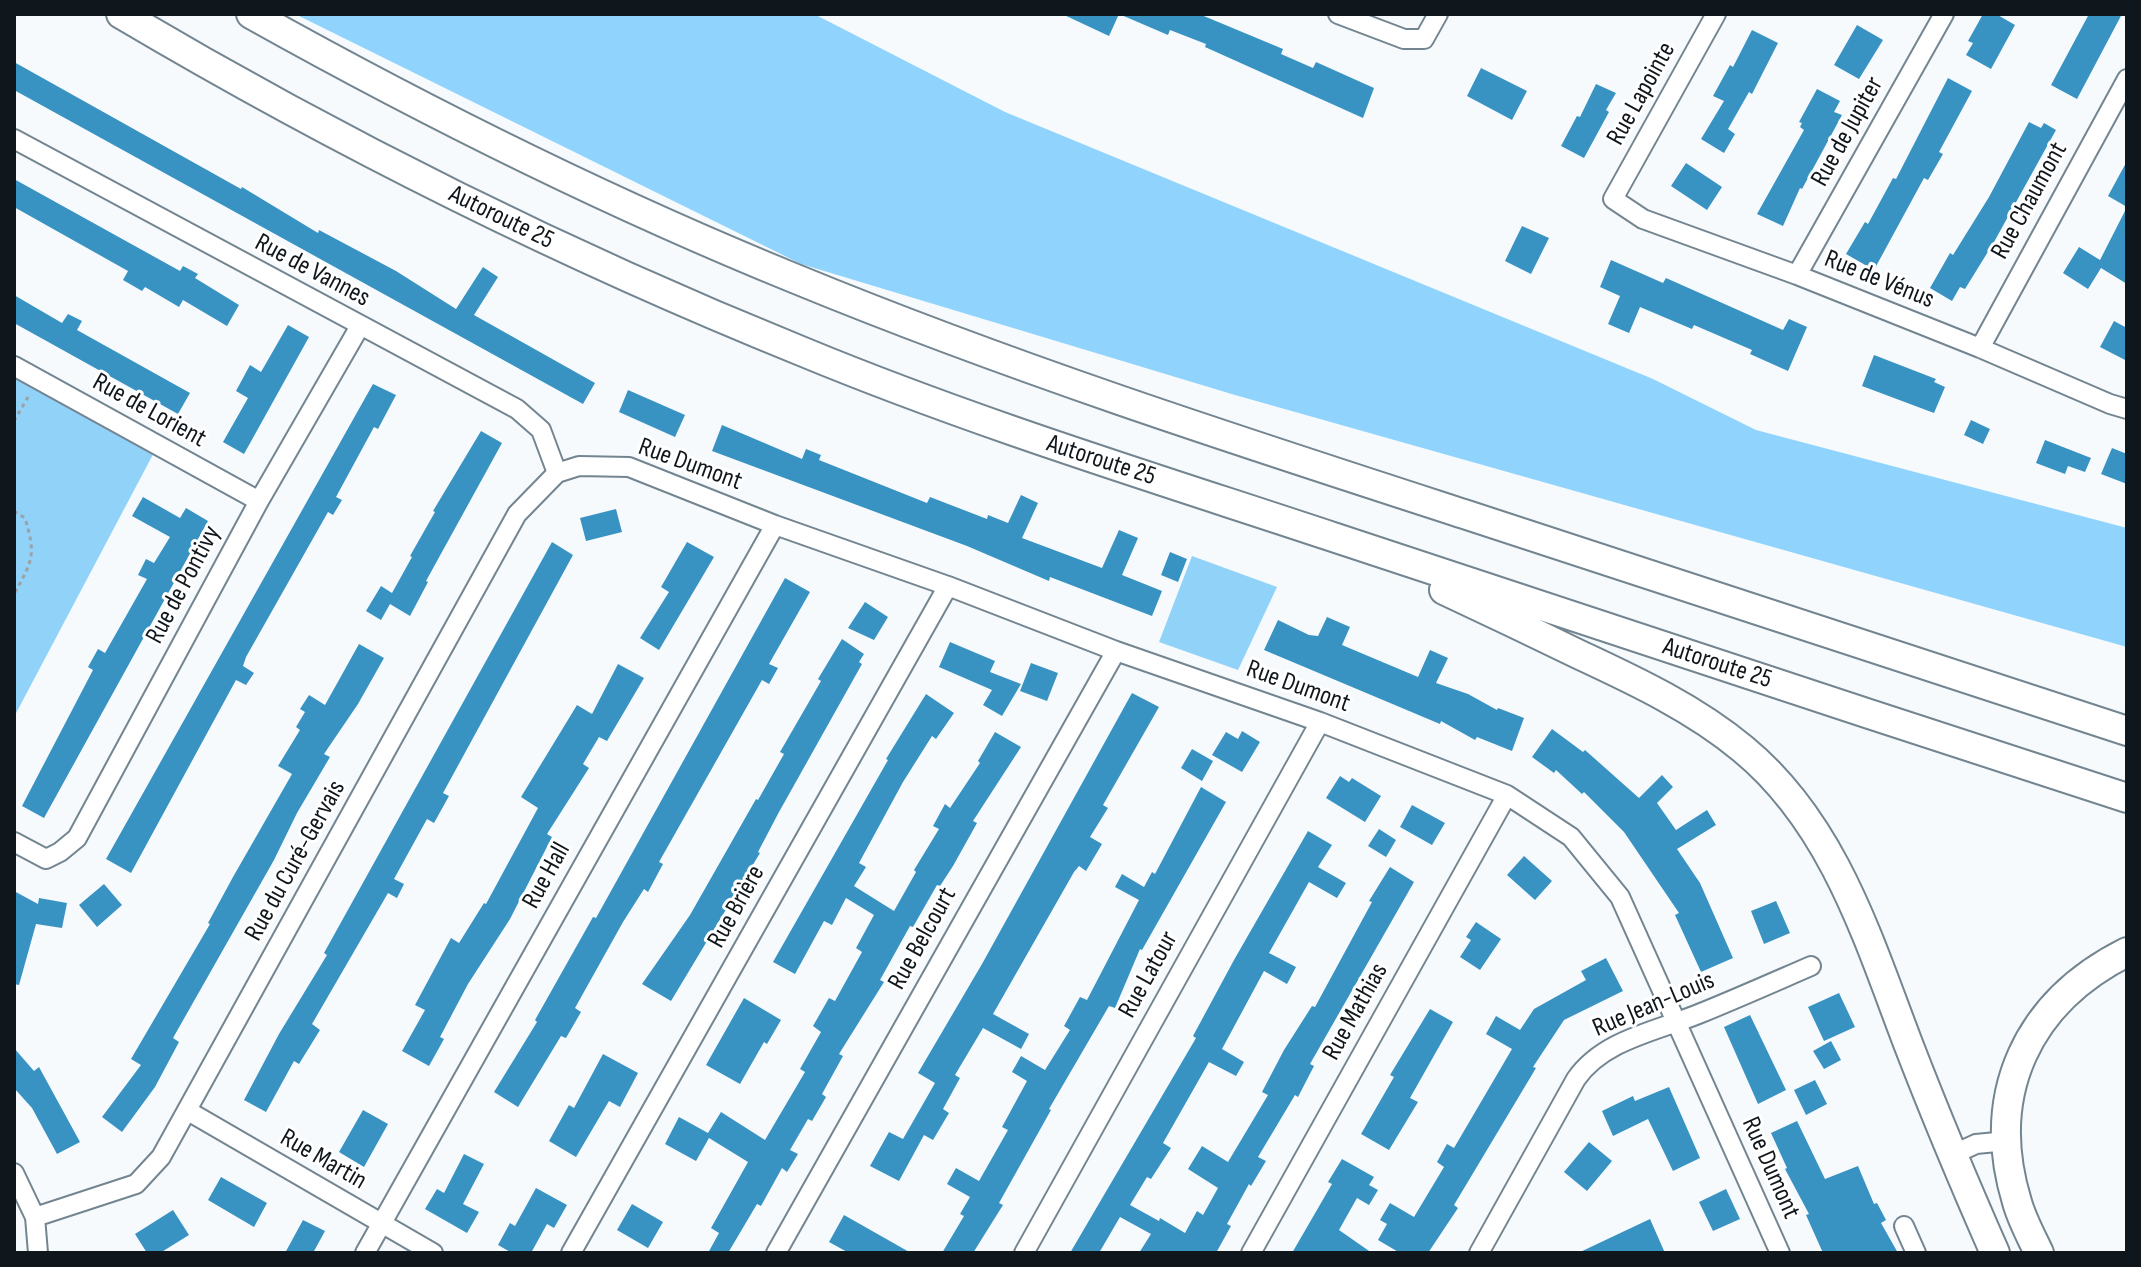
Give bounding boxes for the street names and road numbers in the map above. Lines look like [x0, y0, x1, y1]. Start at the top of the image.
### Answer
street label: Rue Lapointe [1601, 37, 1683, 151]
street label: Rue de Jupiter [1805, 72, 1891, 192]
street label: Rue Chaumont [1985, 137, 2075, 265]
street label: Autoroute 25 [444, 179, 558, 257]
street label: Rue de Vannes [249, 228, 375, 314]
street label: Rue de Vénus [1820, 244, 1938, 316]
street label: Rue de Lorient [87, 367, 211, 455]
street label: Autoroute 25 [1043, 429, 1159, 493]
street label: Rue Dumont [634, 432, 746, 498]
street label: Rue de Pontivy [140, 521, 228, 649]
street label: Autoroute 25 [1659, 632, 1775, 696]
street label: Rue Dumont [1242, 654, 1354, 720]
street label: Rue du Curé-Gervais [239, 775, 353, 947]
street label: Rue Hall [516, 838, 578, 914]
street label: Rue Brière [702, 860, 772, 954]
street label: Rue Belcourt [882, 882, 964, 996]
street label: Rue Latour [1113, 926, 1185, 1024]
street label: Rue Mathias [1317, 958, 1395, 1066]
street label: Rue Jean-Louis [1588, 965, 1720, 1045]
street label: Rue Dumont [1734, 1112, 1806, 1224]
street label: Rue Martin [274, 1123, 372, 1197]

